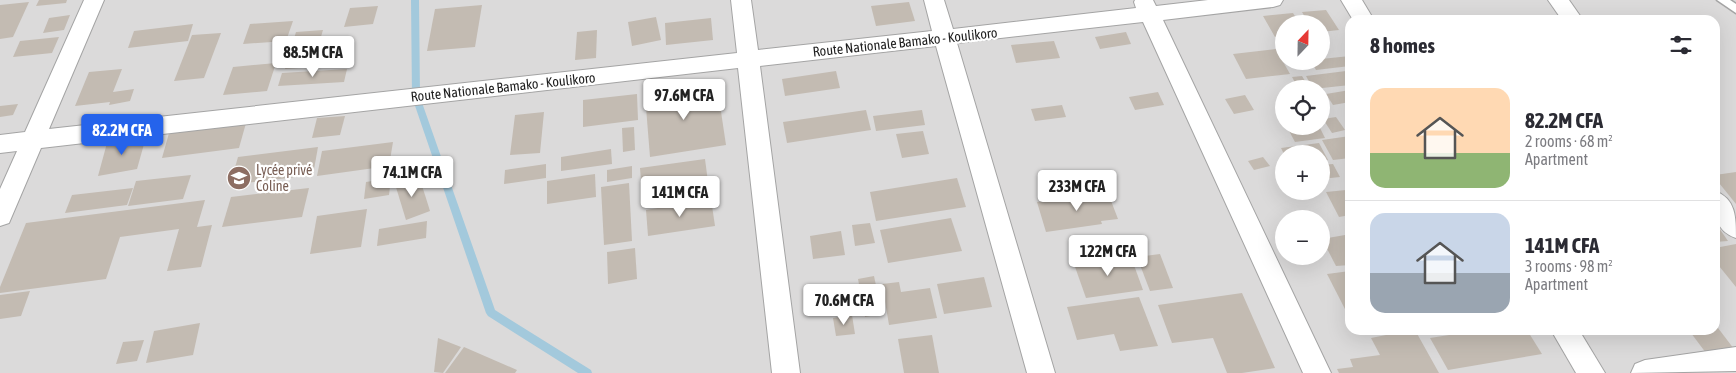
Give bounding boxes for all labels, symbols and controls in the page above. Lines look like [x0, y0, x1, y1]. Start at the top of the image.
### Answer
north arrow [1275, 15, 1330, 70]
map controls [1275, 15, 1330, 265]
street label: Route Nationale Bamako - Koulikoro [812, 24, 998, 60]
icon: filters [1667, 31, 1695, 59]
text: 8 homes [1370, 33, 1435, 57]
pin: 88.5M CFA [256, 36, 370, 78]
text: 88.5M CFA [283, 43, 343, 61]
street label: Route Nationale Bamako - Koulikoro [410, 69, 596, 105]
pin: 97.6M CFA [627, 78, 741, 121]
button: locate [1275, 80, 1330, 135]
text: 97.6M CFA [654, 86, 714, 104]
icon: home [1410, 108, 1470, 168]
text: 82.2M CFA [1525, 108, 1603, 132]
pin: 82.2M CFA [65, 114, 179, 156]
text: 82.2M CFA [92, 121, 152, 139]
text: 2 rooms · 68 m² [1525, 132, 1613, 150]
button: + [1275, 145, 1330, 200]
text: Apartment [1525, 150, 1588, 168]
pin: 74.1M CFA [355, 156, 469, 198]
place label: Lycée privé Coline [256, 162, 312, 194]
text: 74.1M CFA [382, 163, 442, 181]
school or university icon: Lycée privé Coline [226, 165, 252, 191]
pin: 233M CFA [1025, 170, 1129, 212]
pin: 141M CFA [628, 176, 732, 218]
text: 233M CFA [1049, 177, 1105, 195]
text: 141M CFA [652, 183, 708, 201]
button: − [1275, 210, 1330, 265]
icon: home [1410, 233, 1470, 293]
text: 141M CFA [1525, 233, 1599, 257]
pin: 122M CFA [1056, 234, 1160, 277]
text: 122M CFA [1080, 242, 1136, 260]
text: 3 rooms · 98 m² [1525, 257, 1613, 275]
text: Apartment [1525, 275, 1588, 293]
pin: 70.6M CFA [787, 284, 901, 326]
text: 70.6M CFA [814, 291, 874, 309]

